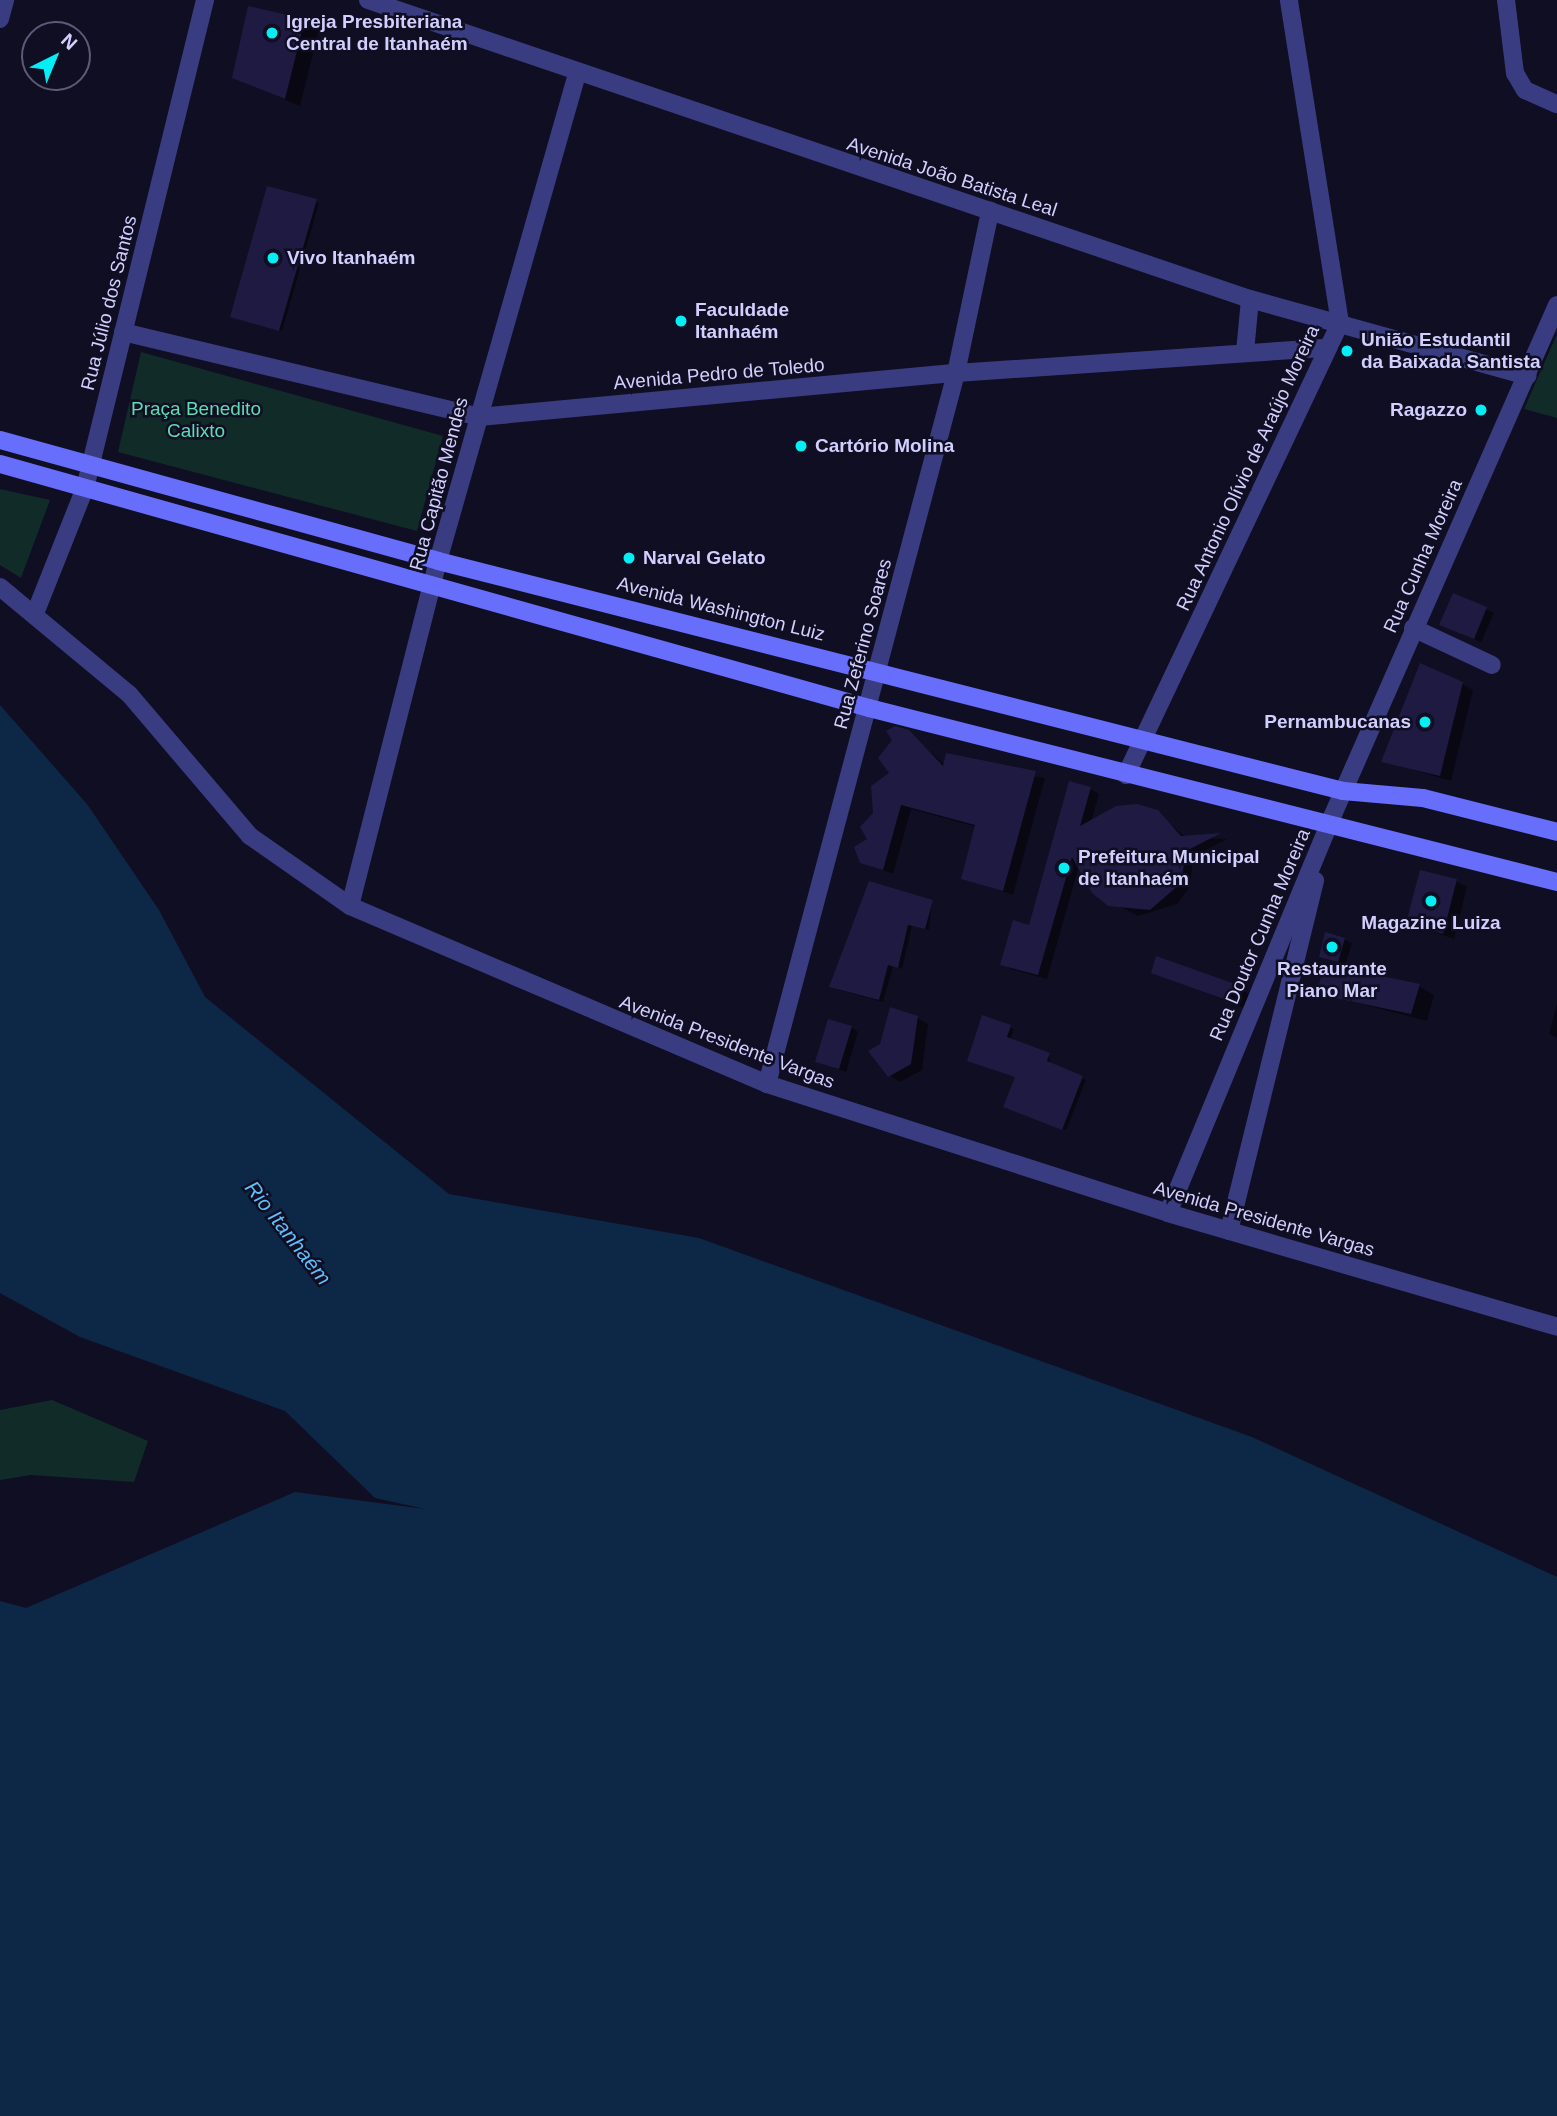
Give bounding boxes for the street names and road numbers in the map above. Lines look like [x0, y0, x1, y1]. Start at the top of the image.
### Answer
street label: Avenida João Batista Leal [844, 132, 1060, 222]
street label: Rua Júlio dos Santos [76, 213, 142, 393]
street label: Rua Antonio Olívio de Araújo Moreira [1171, 321, 1325, 615]
street label: Avenida Pedro de Toledo [612, 353, 826, 395]
street label: Rua Capitão Mendes [405, 395, 473, 573]
street label: Rua Cunha Moreira [1379, 476, 1467, 636]
street label: Rua Zeferino Soares [829, 556, 897, 732]
street label: Avenida Washington Luiz [615, 572, 827, 646]
street label: Rua Doutor Cunha Moreira [1205, 826, 1315, 1044]
street label: Avenida Presidente Vargas [616, 990, 838, 1094]
street label: Avenida Presidente Vargas [1151, 1177, 1377, 1261]

